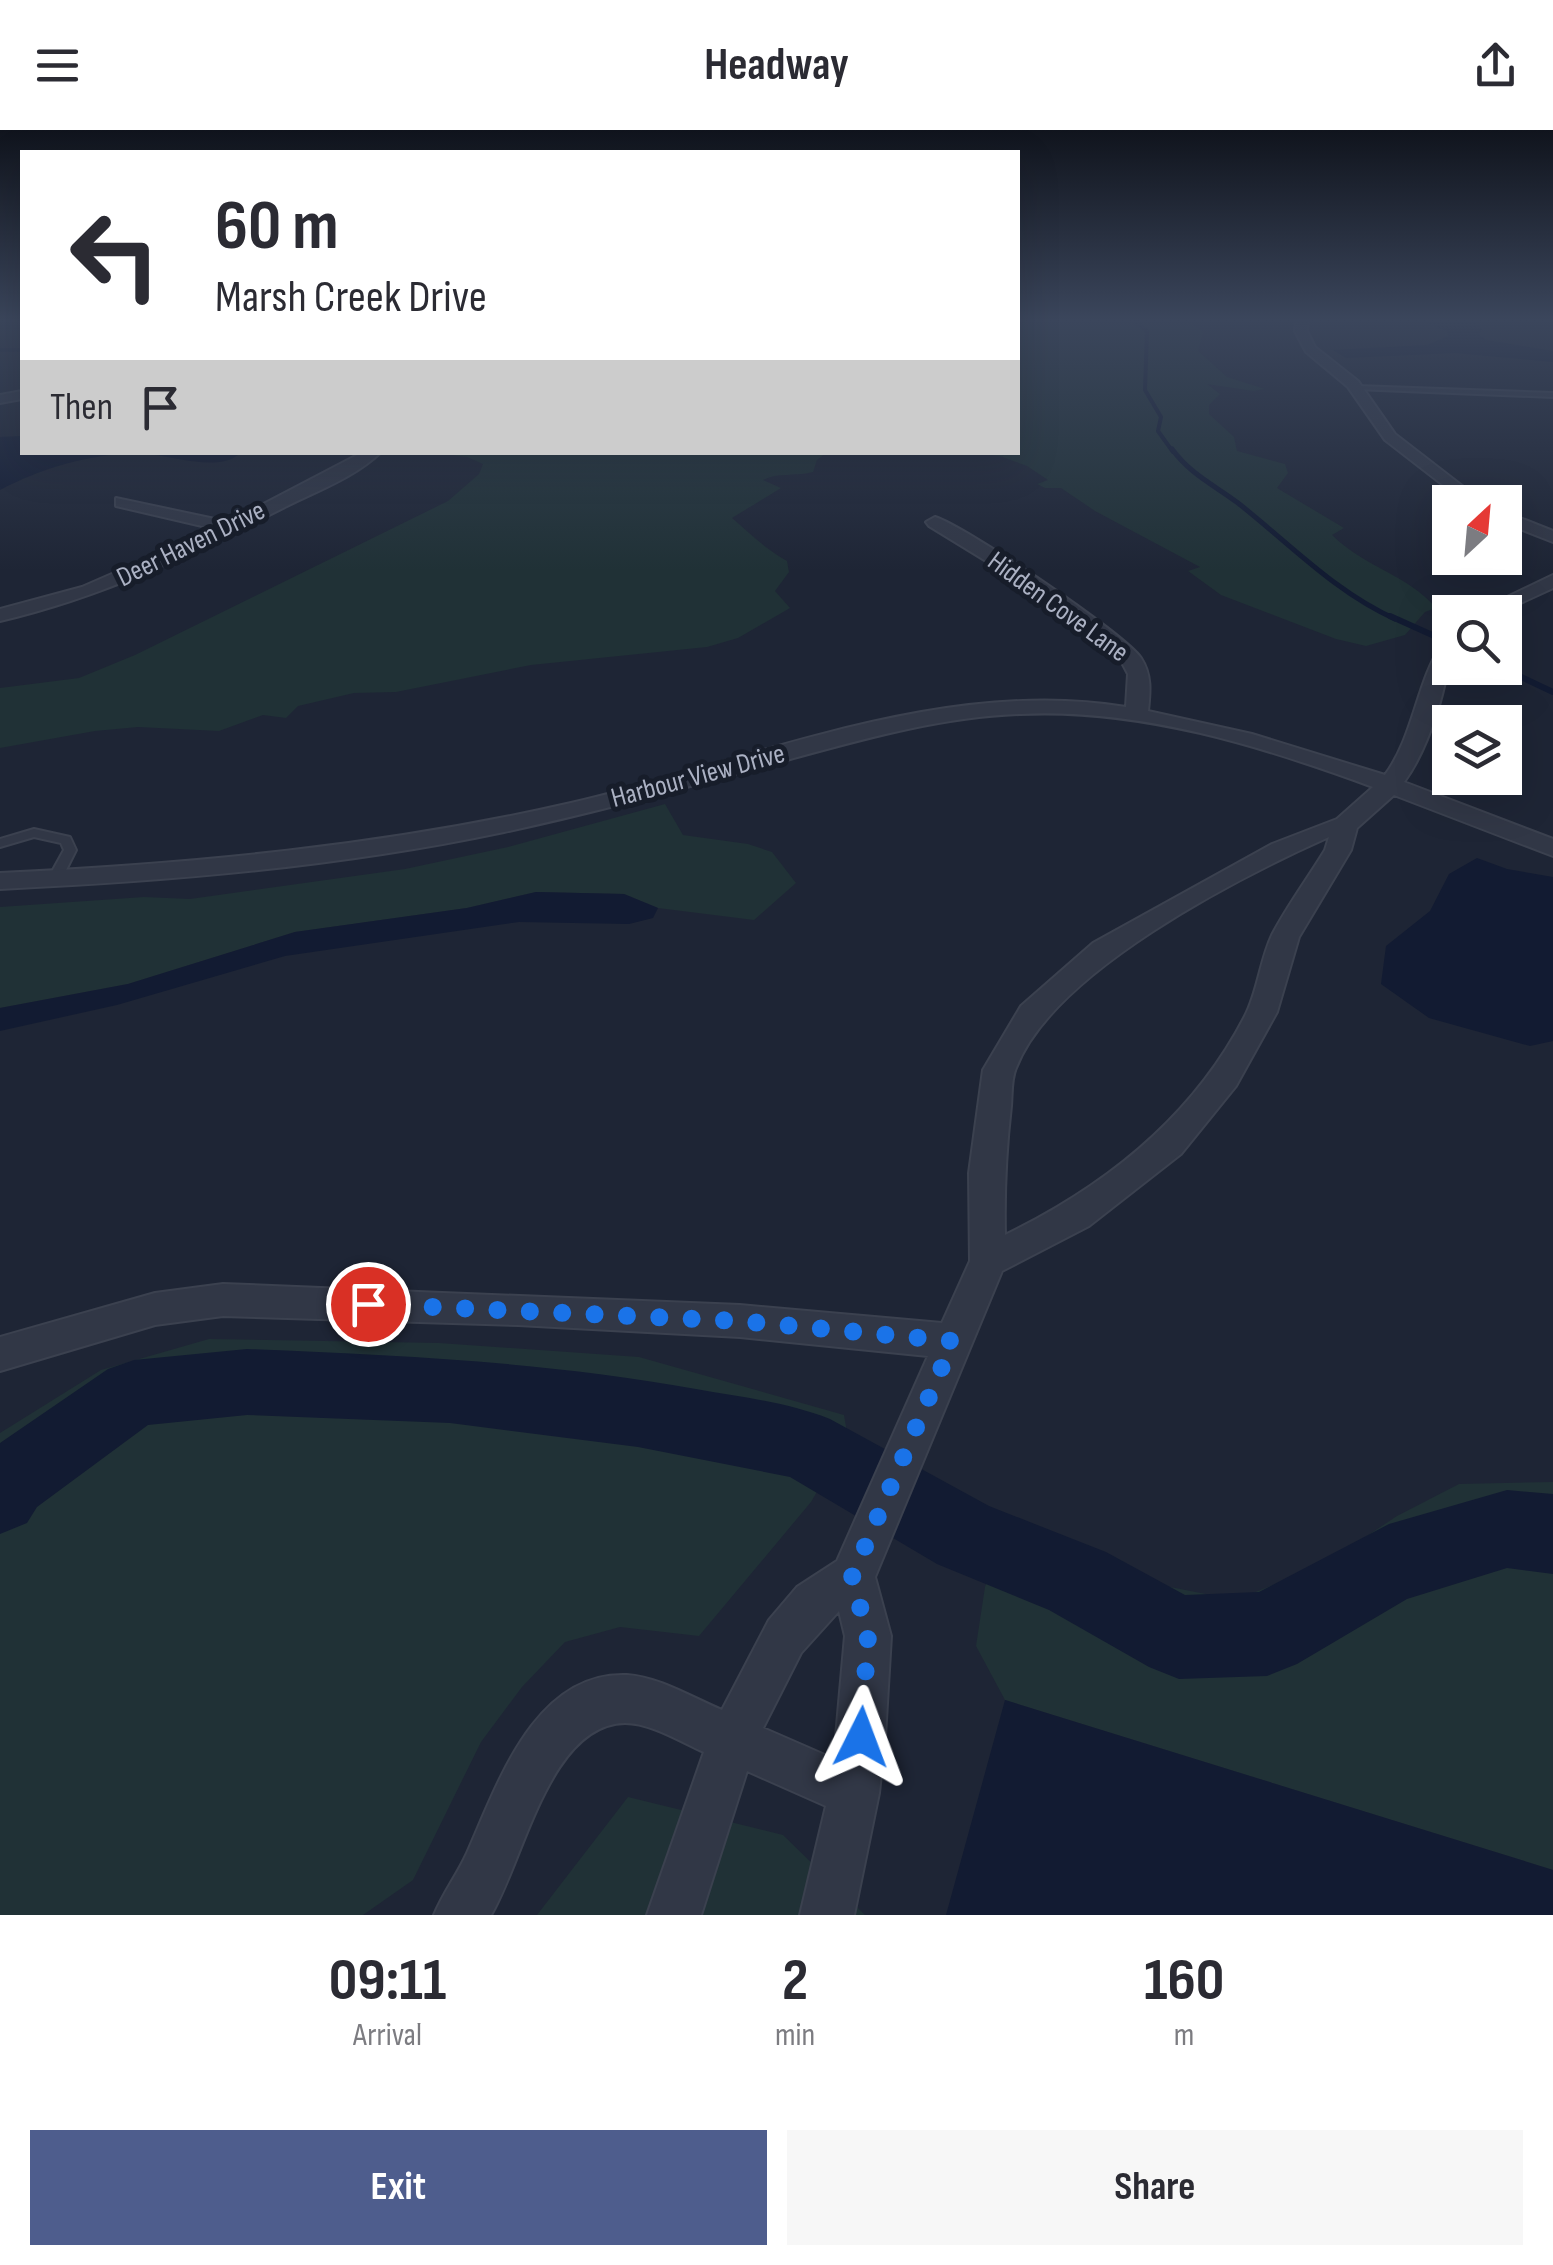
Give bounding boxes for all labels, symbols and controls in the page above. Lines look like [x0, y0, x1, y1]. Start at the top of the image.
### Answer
icon: menu [30, 38, 85, 93]
text: Headway [704, 38, 849, 93]
icon: share [1468, 38, 1523, 93]
text: 60 m [215, 185, 339, 269]
icon: left [50, 190, 180, 320]
text: Marsh Creek Drive [215, 270, 487, 325]
icon: arrive [133, 380, 188, 435]
text: Then [50, 385, 113, 430]
north arrow [1432, 485, 1522, 575]
map controls [1432, 485, 1522, 795]
street label: Deer Haven Drive [112, 494, 270, 594]
street label: Hidden Cove Lane [981, 545, 1135, 669]
button: search [1432, 595, 1522, 685]
button: layers [1432, 705, 1522, 795]
street label: Harbour View Drive [608, 737, 788, 815]
pin [326, 1262, 411, 1347]
icon: arrive [341, 1277, 396, 1332]
position arrow [809, 1685, 913, 1789]
text: 09:11 [329, 1945, 446, 2017]
text: 2 [782, 1945, 808, 2017]
text: 160 [1144, 1945, 1224, 2017]
text: Arrival [353, 2016, 422, 2055]
text: min [775, 2016, 815, 2055]
text: m [1174, 2016, 1194, 2055]
button: Exit [30, 2130, 767, 2245]
button: Share [787, 2130, 1523, 2245]

